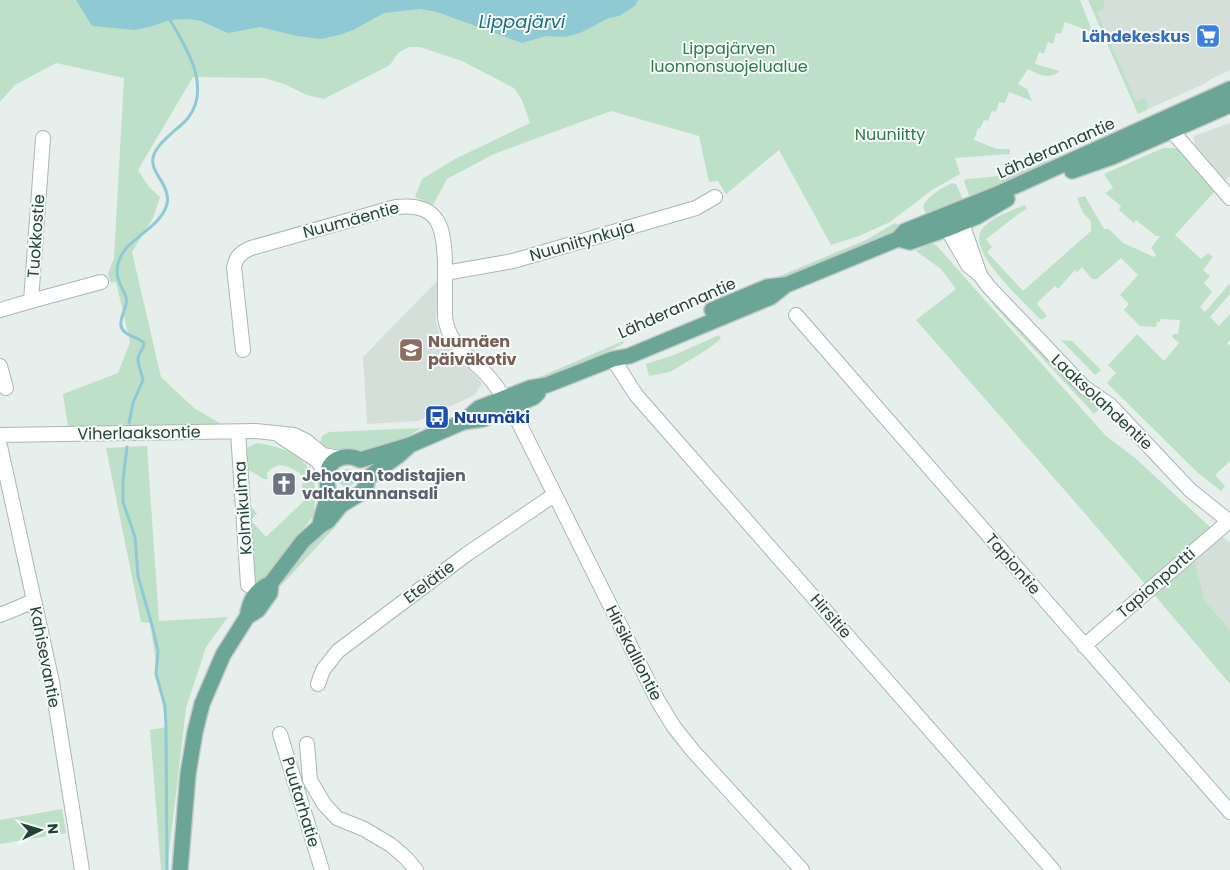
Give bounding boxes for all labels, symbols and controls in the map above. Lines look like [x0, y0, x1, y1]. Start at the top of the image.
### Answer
water label: Lippajärvi [479, 9, 566, 34]
supermarket icon: Lähdekeskus [1195, 23, 1221, 49]
place label: Lähdekeskus [1082, 25, 1190, 48]
park label: Lippajärven luonnonsuojelualue [650, 37, 808, 78]
street label: Lähderannantie [993, 112, 1119, 184]
park label: Nuuniitty [855, 123, 925, 146]
street label: Tuokkostie [22, 193, 50, 279]
street label: Nuumäentie [300, 196, 402, 244]
street label: Nuuniitynkuja [527, 215, 637, 267]
street label: Lähderannantie [614, 272, 740, 344]
place label: Nuumäen päiväkotiv [428, 330, 517, 371]
school or university icon: Nuumäen päiväkotiv [398, 337, 424, 363]
street label: Laaksolahdentie [1046, 349, 1158, 455]
bus stop icon: Nuumäki [424, 404, 450, 430]
place label: Nuumäki [454, 406, 530, 429]
street label: Viherlaaksontie [77, 420, 201, 446]
street label: Kolmikulma [228, 460, 258, 556]
place label: Jehovan todistajien valtakunnansali [302, 464, 466, 505]
church icon: Jehovan todistajien valtakunnansali [271, 471, 297, 497]
street label: Tapiontie [980, 528, 1046, 600]
street label: Tapionportti [1112, 542, 1200, 624]
street label: Etelätie [399, 555, 459, 609]
street label: Hirsitie [805, 588, 857, 644]
street label: Hirsikalliontie [600, 601, 668, 705]
street label: Kahisevantie [24, 604, 66, 710]
street label: Puutarhatie [276, 754, 326, 850]
north arrow [15, 805, 65, 855]
text: N [43, 823, 63, 835]

